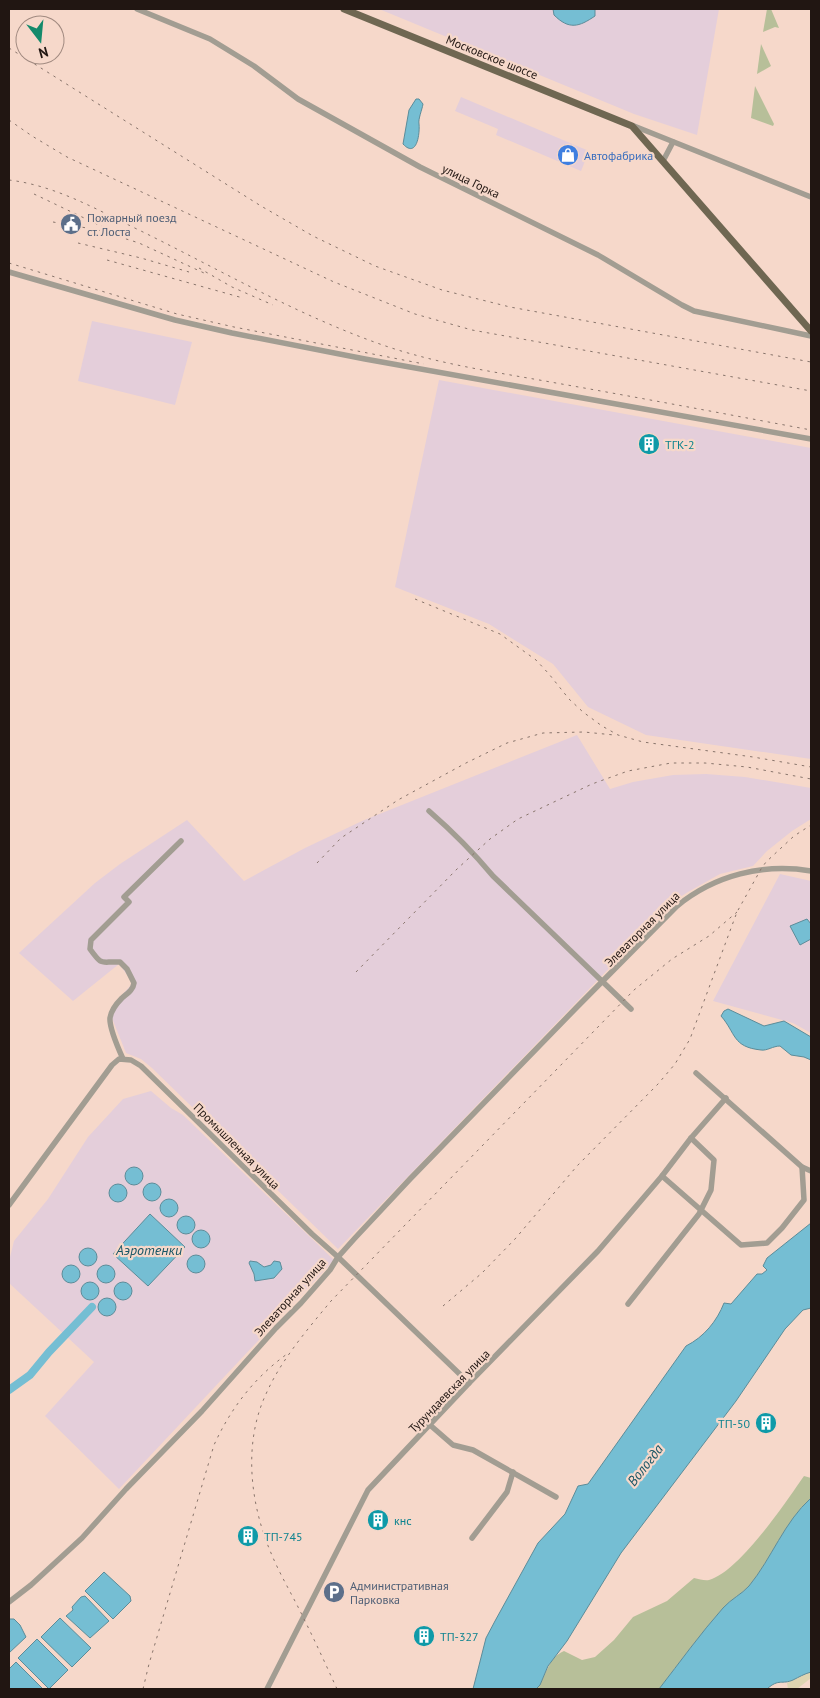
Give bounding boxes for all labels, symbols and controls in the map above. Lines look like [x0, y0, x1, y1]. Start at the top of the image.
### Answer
north arrow [15, 15, 65, 65]
street label: Московское шоссе [444, 32, 540, 82]
text: N [37, 43, 50, 62]
shop icon: Автофабрика [556, 143, 580, 167]
place label: Автофабрика [584, 148, 653, 163]
street label: улица Горка [440, 161, 502, 201]
place label: Пожарный поезд ст. Лоста [87, 210, 177, 239]
public building icon: Пожарный поезд ст. Лоста [59, 212, 83, 236]
building icon: ТГК-2 [637, 432, 661, 456]
place label: ТГК-2 [665, 437, 695, 452]
street label: Элеваторная улица [601, 888, 683, 970]
street label: Промышленная улица [191, 1100, 283, 1192]
water label: Аэротенки [115, 1241, 182, 1259]
street label: Элеваторная улица [251, 1255, 329, 1339]
street label: Турундаевская улица [405, 1346, 493, 1436]
building icon: ТП-50 [754, 1411, 778, 1435]
place label: ТП-50 [718, 1416, 750, 1431]
water label: Вологда [623, 1440, 667, 1489]
building icon: кнс [366, 1508, 390, 1532]
place label: кнс [394, 1513, 412, 1528]
building icon: ТП-745 [236, 1524, 260, 1548]
place label: ТП-745 [264, 1529, 303, 1544]
place label: Административная Парковка [350, 1578, 449, 1607]
parking icon: Административная Парковка [322, 1580, 346, 1604]
building icon: ТП-327 [412, 1624, 436, 1648]
place label: ТП-327 [440, 1629, 479, 1644]

